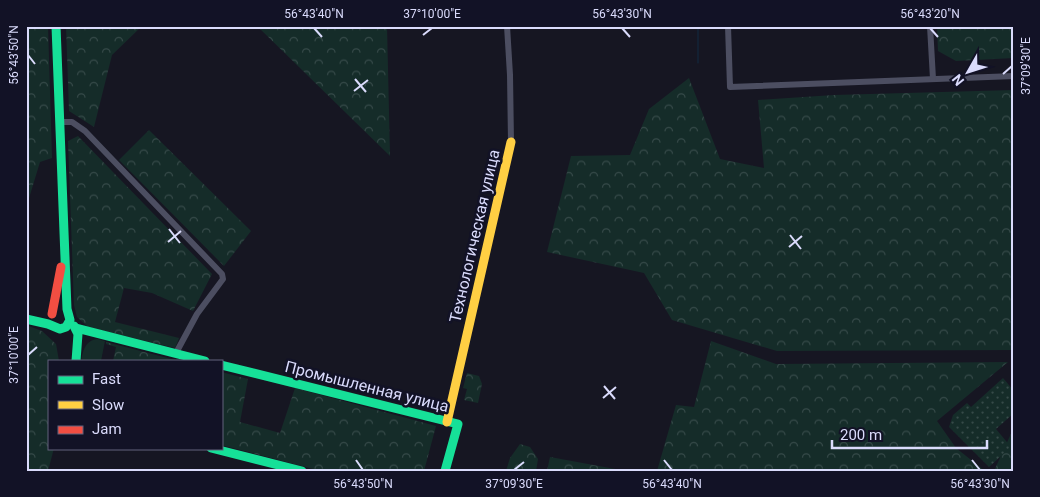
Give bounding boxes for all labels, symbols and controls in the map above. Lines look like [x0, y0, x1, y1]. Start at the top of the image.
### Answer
text: 56°43'40"N [284, 7, 344, 21]
text: 37°10'00"E [403, 7, 461, 21]
text: 56°43'30"N [592, 7, 652, 21]
text: 56°43'20"N [900, 7, 960, 21]
text: 56°43'50"N [7, 25, 21, 85]
text: 37°09'30"E [1019, 37, 1033, 95]
north arrow [942, 48, 992, 98]
text: N [949, 71, 967, 89]
street label: Технологическая улица [445, 148, 504, 325]
text: 37°10'00"E [7, 326, 21, 384]
street label: Промышленная улица [283, 357, 451, 416]
legend [48, 360, 222, 450]
text: Fast [92, 370, 121, 388]
text: Slow [92, 396, 124, 414]
scale bar [832, 417, 988, 449]
text: Jam [92, 420, 122, 438]
text: 200 m [840, 426, 882, 444]
text: 56°43'50"N [333, 477, 393, 491]
text: 37°09'30"E [485, 477, 543, 491]
text: 56°43'40"N [642, 477, 702, 491]
text: 56°43'30"N [950, 477, 1010, 491]

